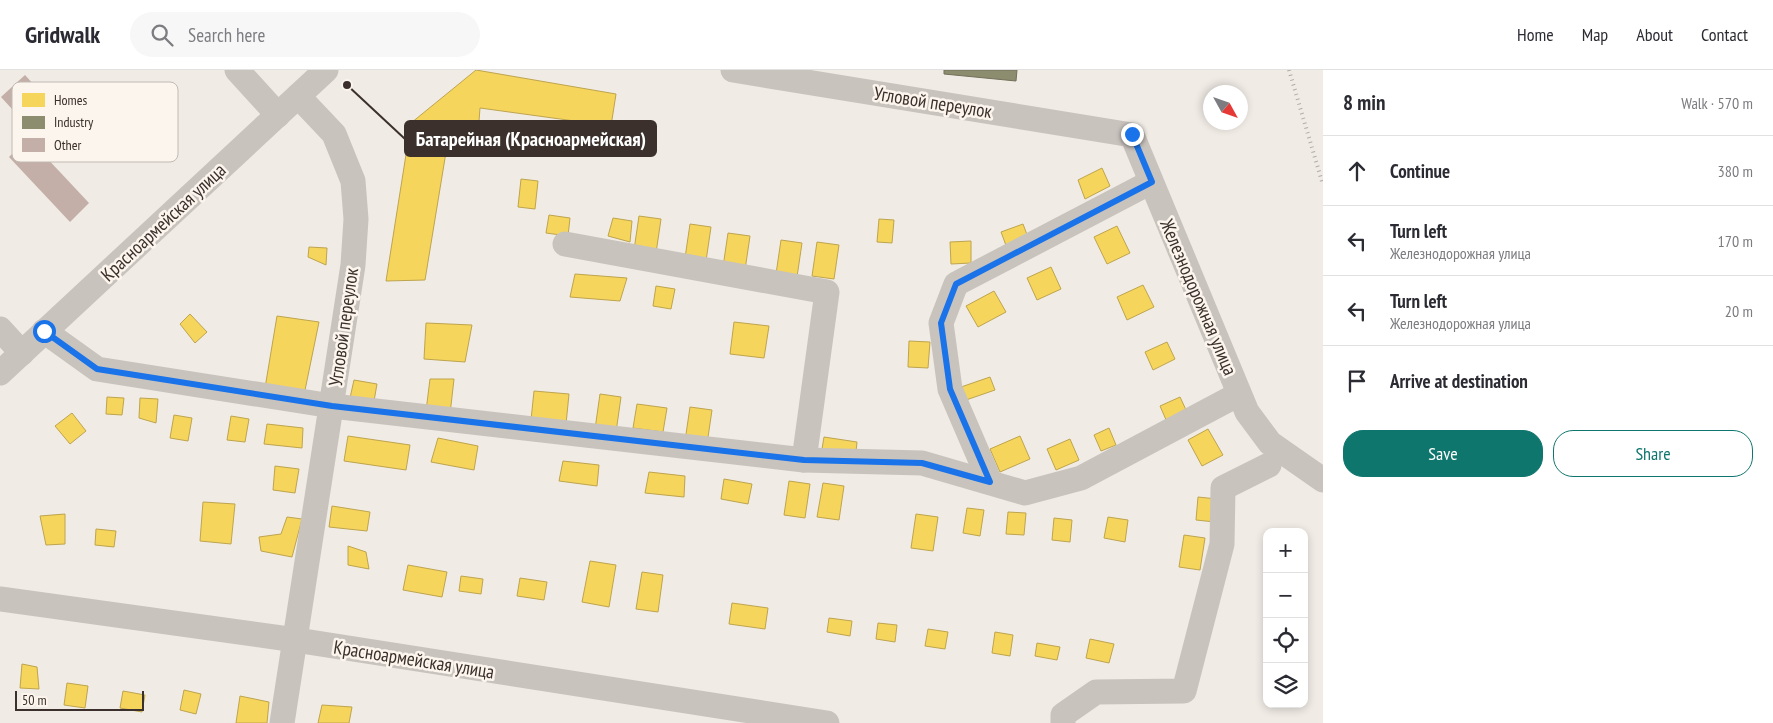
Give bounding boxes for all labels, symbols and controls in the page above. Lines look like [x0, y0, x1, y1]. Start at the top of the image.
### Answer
search box [130, 12, 480, 57]
text: Gridwalk [25, 19, 100, 50]
icon: search [148, 21, 176, 49]
text: Search here [188, 23, 265, 47]
text: Home [1517, 23, 1554, 46]
text: Map [1582, 23, 1608, 46]
text: About [1636, 23, 1673, 46]
text: Contact [1701, 23, 1748, 46]
street label: Угловой переулок [872, 81, 994, 123]
legend [12, 82, 178, 162]
north arrow [1203, 85, 1248, 130]
text: 8 min [1343, 89, 1385, 116]
text: Homes [54, 91, 87, 109]
text: Walk · 570 m [1681, 93, 1753, 113]
text: Industry [54, 113, 94, 131]
callout: Батарейная (Красноармейская) [405, 121, 656, 156]
route end [1121, 123, 1144, 146]
text: Батарейная (Красноармейская) [416, 126, 646, 152]
text: Other [54, 136, 81, 154]
icon: ahead [1343, 157, 1371, 185]
street label: Красноармейская улица [95, 158, 231, 286]
text: Continue [1390, 159, 1450, 183]
text: 380 m [1718, 161, 1753, 181]
street label: Железнодорожная улица [1155, 214, 1243, 379]
text: Turn left [1390, 219, 1447, 243]
icon: left [1343, 227, 1371, 255]
text: 170 m [1718, 231, 1753, 251]
text: Железнодорожная улица [1390, 243, 1531, 263]
street label: Угловой переулок [323, 266, 363, 388]
text: Turn left [1390, 289, 1447, 313]
icon: left [1343, 297, 1371, 325]
text: 20 m [1725, 301, 1753, 321]
text: Железнодорожная улица [1390, 313, 1531, 333]
route start [33, 320, 56, 343]
icon: arrive [1343, 367, 1371, 395]
text: Arrive at destination [1390, 369, 1528, 393]
button: Save [1343, 430, 1543, 477]
button: Share [1553, 430, 1753, 477]
map controls [1263, 528, 1308, 708]
button: + [1263, 528, 1308, 573]
button: − [1263, 573, 1308, 618]
button: locate [1263, 618, 1308, 663]
street label: Красноармейская улица [332, 634, 496, 684]
button: layers [1263, 663, 1308, 708]
scale bar [15, 688, 144, 711]
text: 50 m [22, 691, 47, 709]

